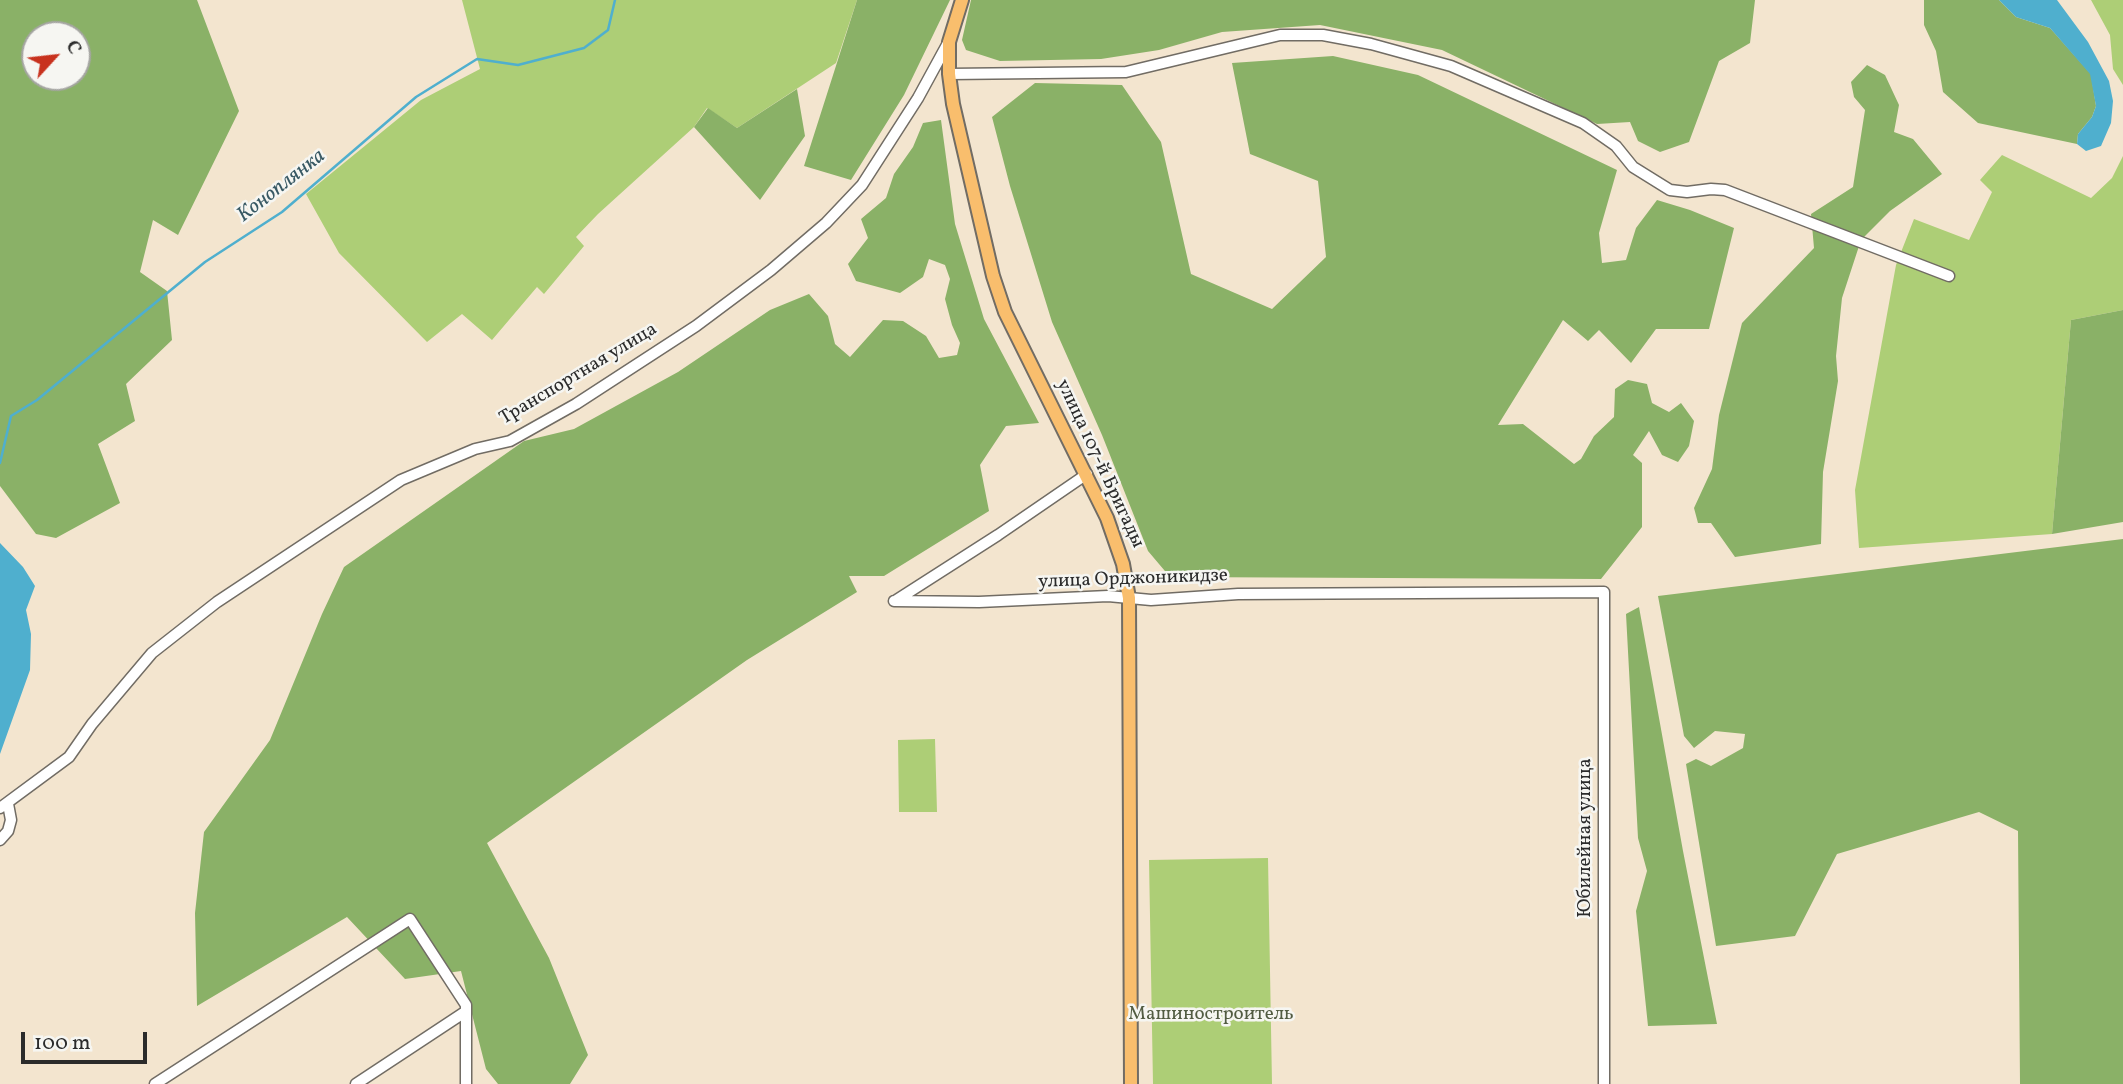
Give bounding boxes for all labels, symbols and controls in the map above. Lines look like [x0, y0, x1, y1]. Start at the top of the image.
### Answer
north arrow [21, 21, 91, 91]
text: С [59, 36, 87, 59]
water label: Коноплянка [233, 145, 331, 229]
street label: Транспортная улица [496, 319, 662, 431]
street label: улица 107-й Бригады [1050, 376, 1148, 552]
street label: улица Орджоникидзе [1038, 565, 1228, 595]
street label: Юбилейная улица [1576, 758, 1598, 918]
park label: Машиностроитель [1128, 1005, 1294, 1027]
scale bar [24, 1018, 150, 1062]
text: 100 m [34, 1029, 91, 1058]

